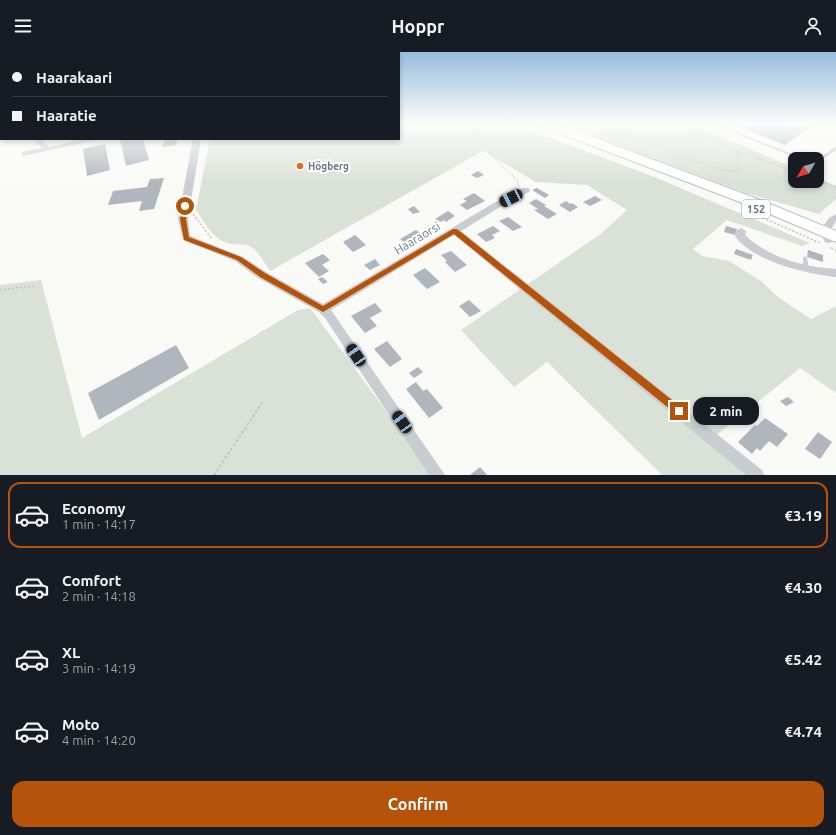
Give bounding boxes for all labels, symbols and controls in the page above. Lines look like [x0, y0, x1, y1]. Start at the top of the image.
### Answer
icon: menu [12, 15, 34, 37]
icon: person [802, 15, 824, 37]
text: Hoppr [392, 16, 444, 36]
text: Haarakaari [36, 69, 112, 86]
text: Haaratie [36, 107, 97, 124]
north arrow [788, 152, 824, 188]
map controls [788, 152, 824, 188]
marker: Högberg [295, 161, 305, 171]
place label: Högberg [308, 161, 349, 172]
car [498, 187, 524, 209]
route start [176, 197, 194, 215]
road number: 152 [742, 200, 770, 218]
street label: Haaraorsi [392, 219, 442, 257]
car [344, 342, 368, 368]
callout: 2 min [693, 397, 759, 425]
route end [670, 402, 688, 420]
text: 2 min [710, 404, 742, 418]
car [390, 409, 414, 435]
icon: car [14, 497, 50, 533]
text: Economy [62, 500, 126, 517]
text: €3.19 [784, 507, 822, 524]
text: 1 min · 14:17 [62, 517, 136, 531]
icon: car [14, 569, 50, 605]
text: Comfort [62, 572, 121, 589]
text: €4.30 [784, 579, 822, 596]
text: 2 min · 14:18 [62, 589, 136, 603]
icon: car [14, 641, 50, 677]
text: XL [62, 644, 80, 661]
text: €5.42 [784, 651, 822, 668]
text: 3 min · 14:19 [62, 661, 136, 675]
icon: car [14, 713, 50, 749]
text: Moto [62, 716, 100, 733]
text: €4.74 [784, 723, 822, 740]
text: 4 min · 14:20 [62, 733, 136, 747]
button: Confirm [12, 781, 824, 827]

